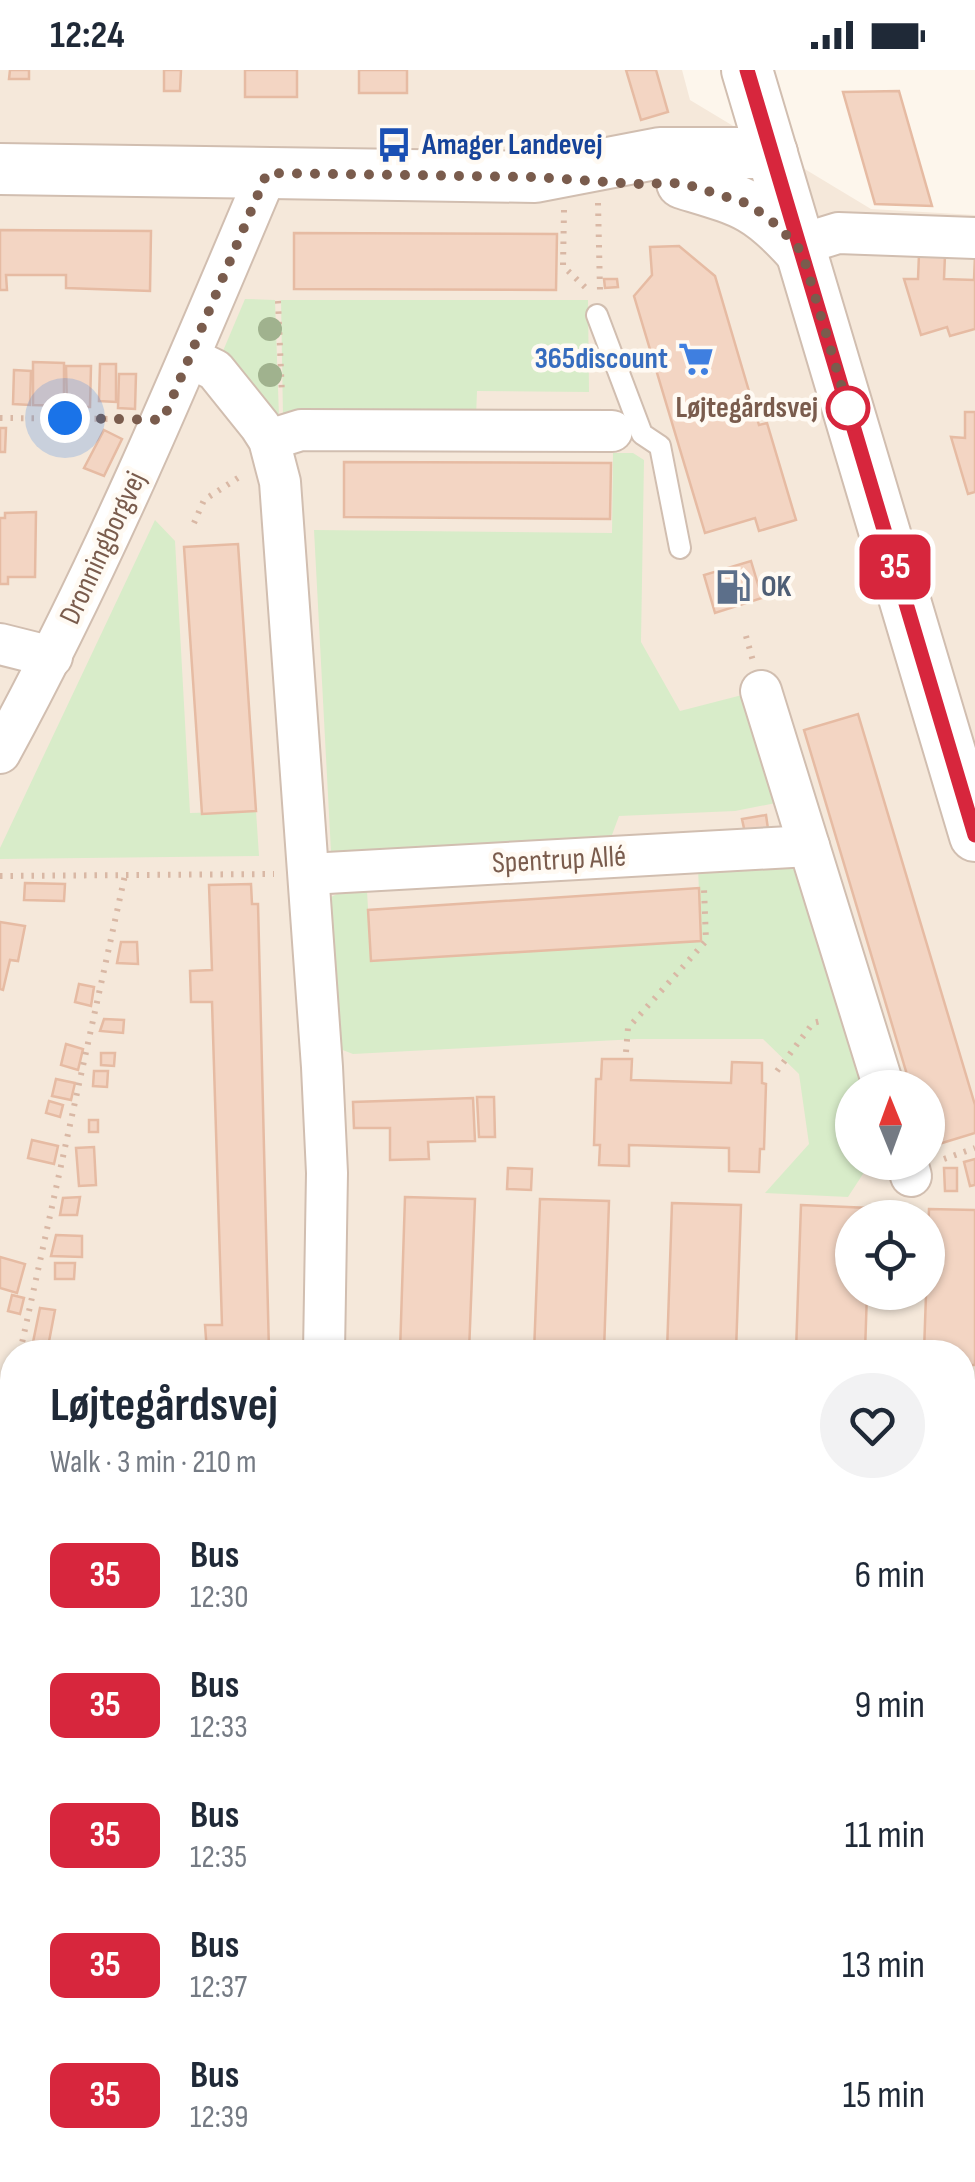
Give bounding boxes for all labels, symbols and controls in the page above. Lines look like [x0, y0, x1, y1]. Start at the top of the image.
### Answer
text: 12:24 [50, 13, 125, 58]
bus stop icon: Amager Landevej [375, 126, 413, 164]
place label: Amager Landevej [421, 127, 602, 163]
supermarket icon: 365discount [677, 340, 715, 378]
place label: 365discount [534, 341, 668, 377]
marker: Løjtegårdsvej [827, 387, 869, 429]
place label: Løjtegårdsvej [676, 390, 818, 426]
your location [40, 393, 90, 443]
street label: Dronningborgvej [52, 466, 154, 630]
line badge: 35 [850, 534, 940, 600]
text: 35 [879, 546, 911, 589]
fuel station icon: OK [714, 568, 752, 606]
place label: OK [761, 569, 792, 605]
street label: Spentrup Allé [491, 839, 627, 881]
north arrow [835, 1070, 945, 1180]
map controls [835, 1070, 945, 1310]
button: locate [835, 1200, 945, 1310]
button: heart [820, 1373, 925, 1478]
text: Løjtegårdsvej [50, 1377, 278, 1434]
text: Walk · 3 min · 210 m [50, 1443, 257, 1482]
text: Bus [190, 1533, 239, 1578]
text: 6 min [855, 1553, 925, 1598]
text: 35 [89, 1554, 121, 1597]
text: 12:30 [190, 1578, 248, 1617]
text: Bus [190, 1663, 239, 1708]
text: 9 min [854, 1683, 925, 1728]
text: 35 [89, 1684, 121, 1727]
text: 12:33 [190, 1708, 248, 1747]
text: Bus [190, 1793, 239, 1838]
text: 11 min [845, 1813, 925, 1858]
text: 35 [89, 1814, 121, 1857]
text: 12:35 [190, 1838, 247, 1877]
text: Bus [190, 1923, 239, 1968]
text: 13 min [842, 1943, 925, 1988]
text: 35 [89, 1944, 121, 1987]
text: 12:37 [190, 1968, 247, 2007]
text: Bus [190, 2053, 239, 2098]
text: 15 min [843, 2073, 925, 2118]
text: 35 [89, 2074, 121, 2117]
text: 12:39 [190, 2098, 248, 2137]

